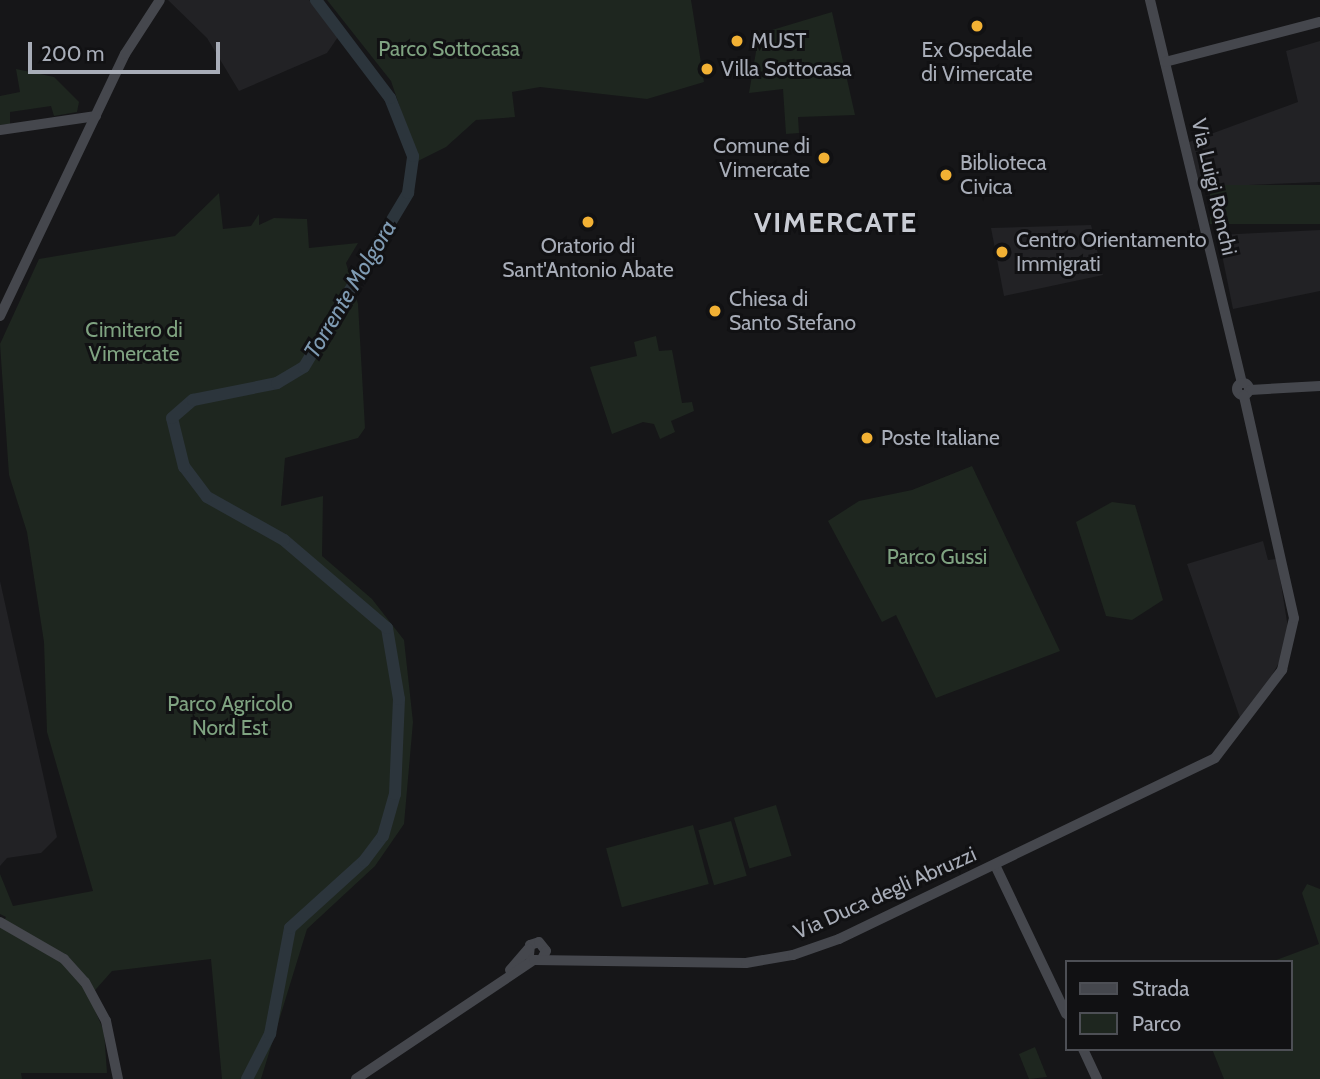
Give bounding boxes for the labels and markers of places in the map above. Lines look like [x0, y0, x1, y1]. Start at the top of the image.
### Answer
marker: Ex Ospedale di Vimercate [969, 18, 985, 34]
place label: MUST [751, 28, 807, 54]
marker: MUST [729, 33, 745, 49]
place label: Ex Ospedale di Vimercate [921, 37, 1033, 87]
place label: Villa Sottocasa [721, 56, 852, 82]
marker: Villa Sottocasa [699, 61, 715, 77]
place label: Comune di Vimercate [713, 133, 810, 183]
marker: Comune di Vimercate [816, 150, 832, 166]
place label: Biblioteca Civica [960, 150, 1047, 200]
marker: Biblioteca Civica [938, 167, 954, 183]
marker: Oratorio di Sant'Antonio Abate [580, 214, 596, 230]
place label: Centro Orientamento Immigrati [1016, 227, 1207, 277]
place label: Oratorio di Sant'Antonio Abate [502, 233, 674, 283]
marker: Centro Orientamento Immigrati [994, 244, 1010, 260]
place label: Chiesa di Santo Stefano [729, 286, 856, 336]
marker: Chiesa di Santo Stefano [707, 303, 723, 319]
place label: Poste Italiane [881, 425, 1000, 451]
marker: Poste Italiane [859, 430, 875, 446]

